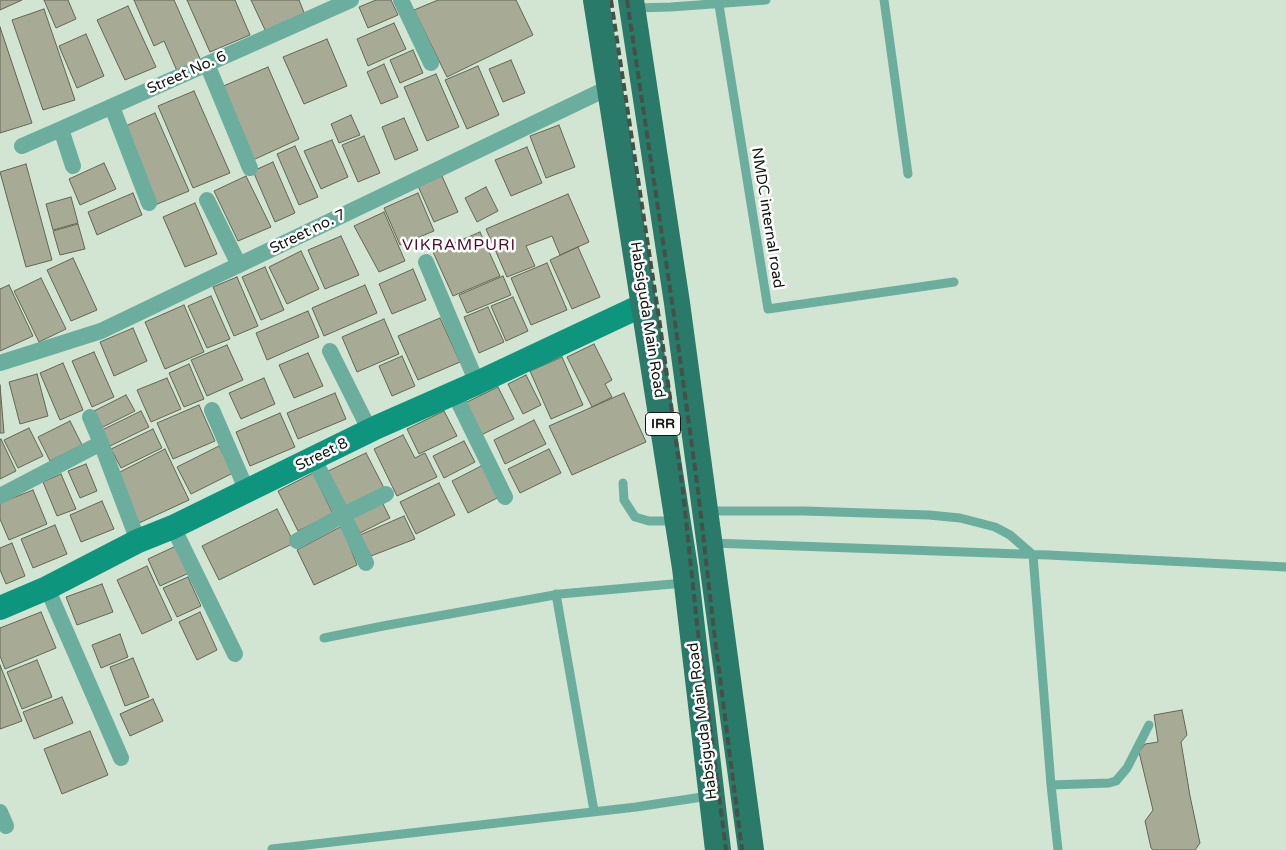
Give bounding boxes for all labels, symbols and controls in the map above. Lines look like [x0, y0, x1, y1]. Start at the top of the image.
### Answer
street label: Street No. 6 [145, 48, 229, 98]
street label: NMDC internal road [747, 146, 787, 290]
street label: Street no. 7 [267, 206, 349, 258]
district label: VIKRAMPURI [401, 236, 517, 256]
street label: Habsiguda Main Road [626, 241, 668, 399]
road number: IRR [646, 412, 680, 436]
street label: Street 8 [293, 435, 351, 475]
street label: Habsiguda Main Road [684, 642, 722, 800]

